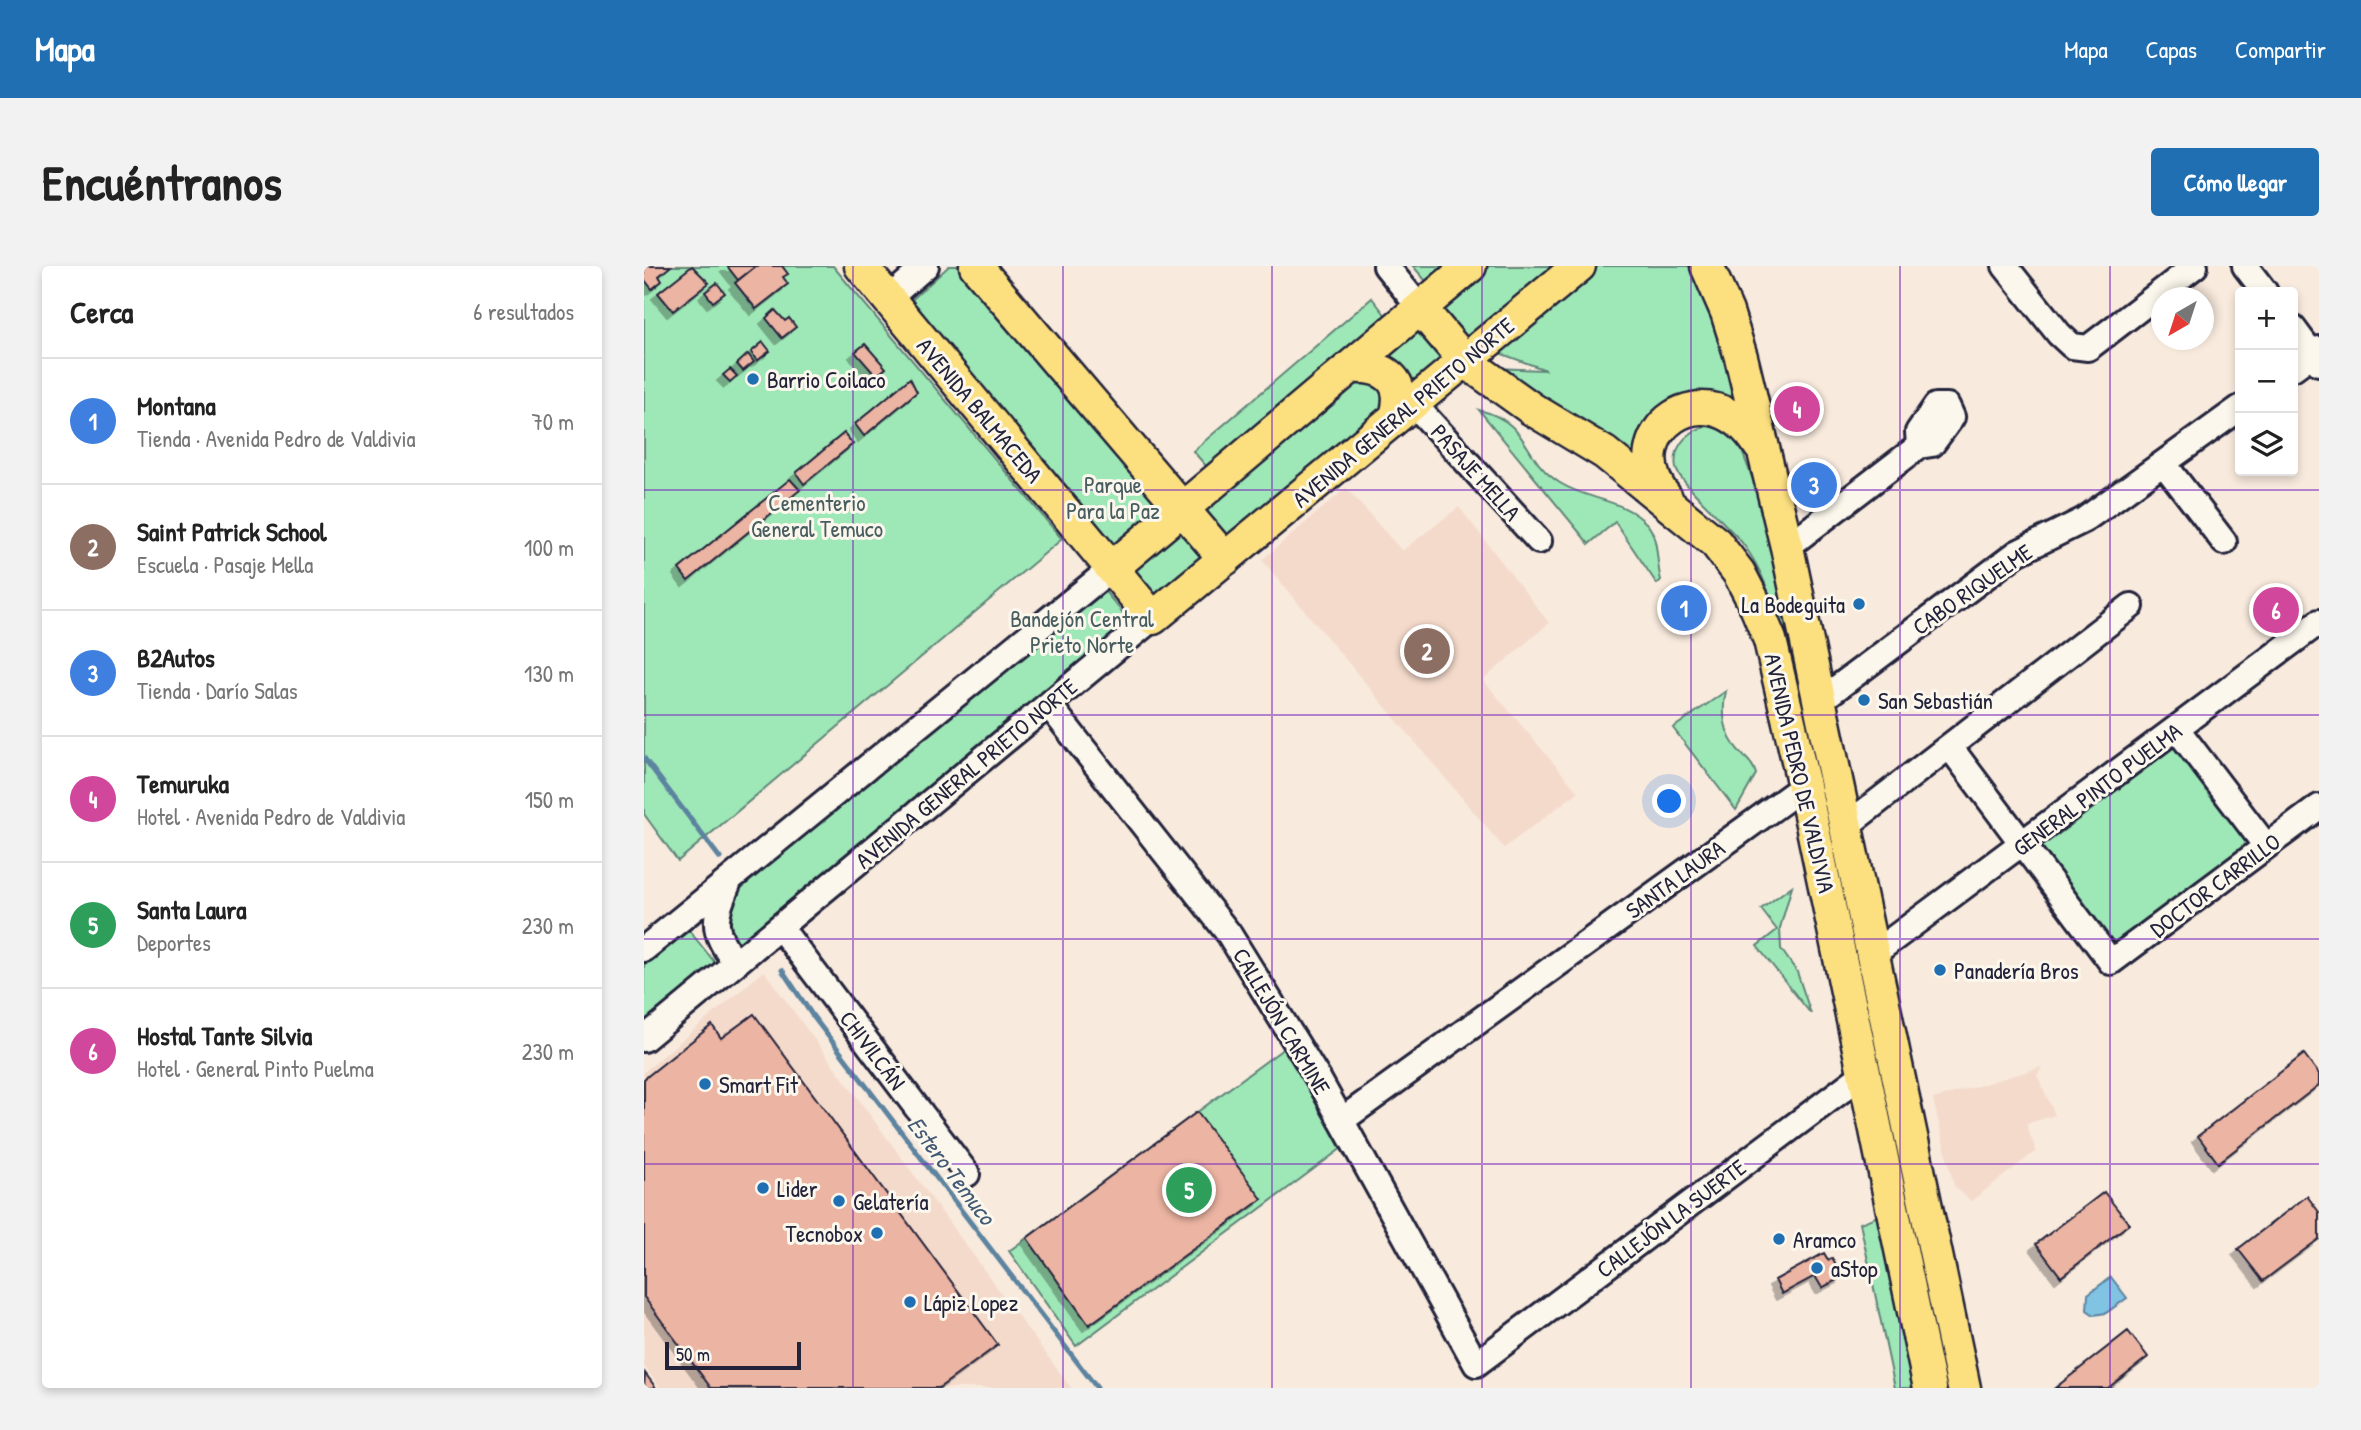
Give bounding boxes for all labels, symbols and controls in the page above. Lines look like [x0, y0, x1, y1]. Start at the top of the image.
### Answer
text: Mapa [35, 27, 95, 71]
text: Mapa [2064, 33, 2108, 65]
text: Capas [2146, 33, 2197, 65]
text: Compartir [2235, 33, 2326, 65]
button: Cómo llegar [2151, 148, 2319, 216]
text: Encuéntranos [42, 149, 282, 215]
north arrow [2151, 287, 2214, 350]
map controls [2235, 287, 2298, 476]
button: + [2235, 287, 2298, 350]
text: Cerca [70, 292, 133, 332]
text: 6 resultados [473, 296, 574, 327]
street label: AVENIDA GENERAL PRIETO NORTE [1285, 310, 1521, 514]
street label: AVENIDA BALMACEDA [910, 331, 1050, 489]
button: − [2235, 350, 2298, 413]
place label: Barrio Coilaco [767, 364, 885, 395]
marker: Barrio Coilaco [745, 371, 761, 387]
pin: 4 [1774, 383, 1820, 435]
text: Montana [137, 388, 216, 423]
text: 1 [89, 406, 97, 437]
text: 70 m [531, 406, 574, 437]
button: layers [2235, 413, 2298, 476]
street label: PASAJE MELLA [1424, 417, 1528, 527]
text: Tienda · Avenida Pedro de Valdivia [137, 423, 416, 454]
pin: 3 [1791, 459, 1837, 511]
park label: Parque Para la Paz [1066, 469, 1160, 526]
park label: Cementerio General Temuco [751, 487, 883, 544]
text: Saint Patrick School [137, 514, 327, 549]
text: 2 [88, 532, 98, 563]
text: 100 m [524, 532, 574, 563]
street label: CABO RIQUELME [1906, 536, 2038, 642]
text: Escuela · Pasaje Mella [137, 549, 313, 580]
pin: 1 [1661, 582, 1707, 634]
pin: 6 [2253, 584, 2299, 636]
place label: La Bodeguita [1742, 589, 1845, 620]
marker: La Bodeguita [1851, 596, 1867, 612]
park label: Bandejón Central Prieto Norte [1010, 603, 1155, 660]
pin: 2 [1404, 625, 1450, 677]
text: B2Autos [137, 640, 215, 675]
street label: AVENIDA PEDRO DE VALDIVIA [1757, 650, 1843, 896]
text: 3 [88, 658, 98, 689]
text: 130 m [524, 658, 574, 689]
street label: AVENIDA GENERAL PRIETO NORTE [848, 671, 1084, 875]
text: Tienda · Darío Salas [137, 675, 298, 706]
place label: San Sebastián [1878, 685, 1993, 716]
marker: San Sebastián [1856, 692, 1872, 708]
street label: GENERAL PINTO PUELMA [2006, 715, 2188, 863]
text: Temuruka [137, 766, 229, 801]
text: 4 [89, 784, 97, 815]
text: 150 m [525, 784, 574, 815]
your location [1652, 784, 1686, 818]
text: Hotel · Avenida Pedro de Valdivia [137, 801, 405, 832]
street label: DOCTOR CARRILLO [2144, 826, 2286, 944]
street label: SANTA LAURA [1619, 833, 1731, 925]
text: Santa Laura [137, 892, 246, 927]
text: 5 [88, 910, 98, 941]
text: 230 m [522, 910, 574, 941]
text: Deportes [137, 927, 211, 958]
street label: CALLEJÓN CARMINE [1226, 942, 1338, 1100]
place label: Panadería Bros [1954, 955, 2079, 986]
marker: Panadería Bros [1932, 962, 1948, 978]
street label: CHIVILCÁN [833, 1004, 913, 1096]
text: Hostal Tante Silvia [137, 1018, 312, 1053]
text: 6 [88, 1036, 98, 1067]
text: 230 m [522, 1036, 574, 1067]
text: Hotel · General Pinto Puelma [137, 1053, 374, 1084]
place label: Smart Fit [719, 1069, 799, 1100]
marker: Smart Fit [697, 1076, 713, 1092]
water label: Estero Temuco [901, 1109, 1005, 1233]
street label: CALLEJÓN LA SUERTE [1590, 1152, 1752, 1284]
pin: 5 [1166, 1164, 1212, 1216]
place label: Lider [777, 1173, 818, 1204]
marker: Lider [755, 1180, 771, 1196]
place label: Gelatería [853, 1186, 928, 1217]
marker: Gelatería [831, 1193, 847, 1209]
place label: Tecnobox [785, 1218, 863, 1249]
place label: Aramco [1793, 1224, 1856, 1255]
marker: Tecnobox [869, 1225, 885, 1241]
marker: Aramco [1771, 1231, 1787, 1247]
place label: aStop [1831, 1253, 1878, 1284]
marker: aStop [1809, 1260, 1825, 1276]
place label: Lápiz Lopez [924, 1287, 1019, 1318]
marker: Lápiz Lopez [902, 1294, 918, 1310]
scale bar [665, 1339, 802, 1371]
text: 50 m [676, 1341, 710, 1367]

